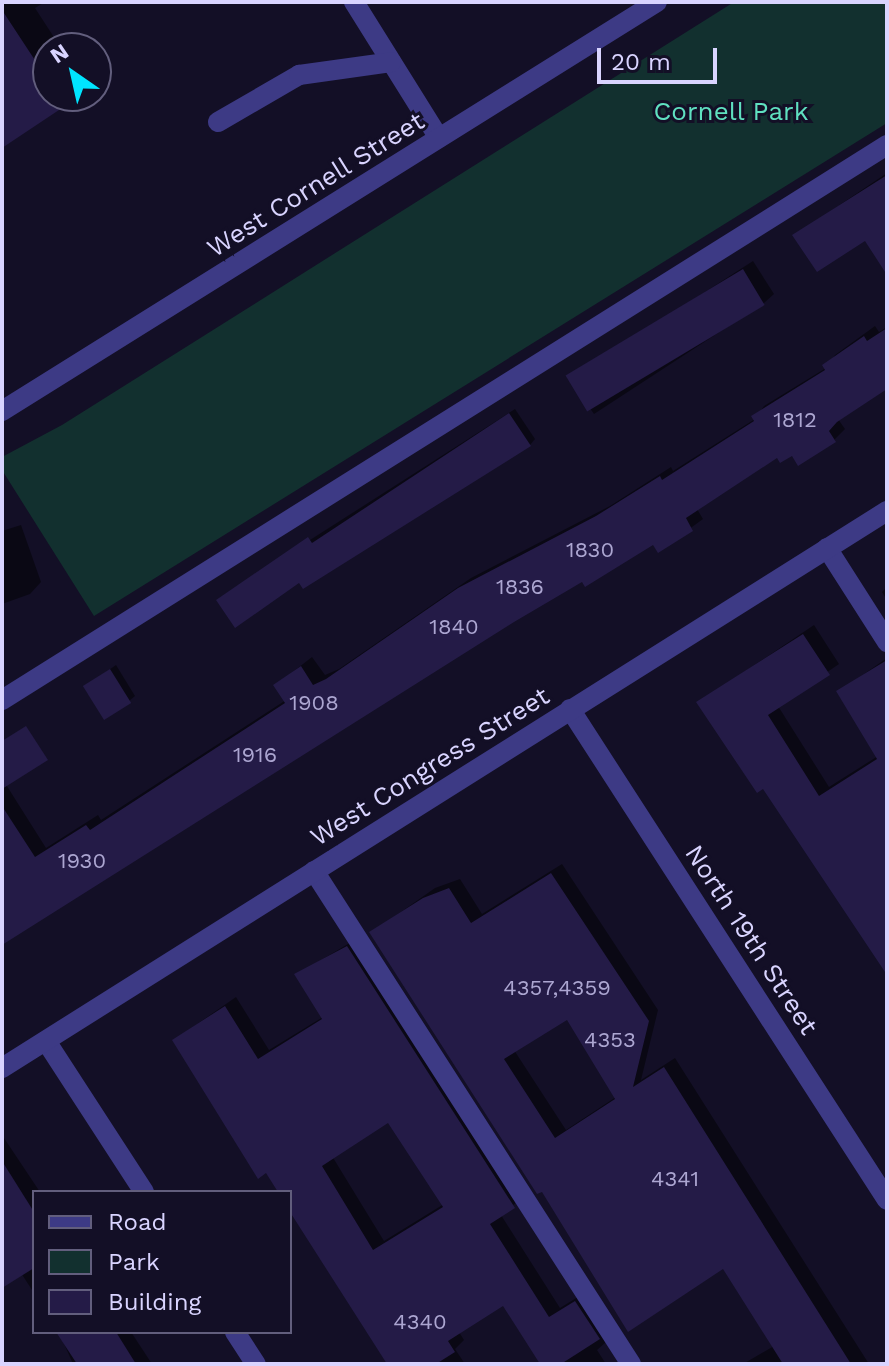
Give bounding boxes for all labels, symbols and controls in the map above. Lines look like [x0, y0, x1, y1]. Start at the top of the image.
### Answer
north arrow [32, 32, 112, 112]
scale bar [601, 32, 721, 82]
text: N [46, 38, 73, 68]
text: 20 m [611, 48, 671, 76]
park label: Cornell Park [653, 96, 809, 128]
street label: West Cornell Street [201, 105, 431, 265]
house number: 1812 [773, 407, 817, 433]
house number: 1830 [566, 537, 614, 563]
house number: 1836 [496, 574, 544, 600]
house number: 1840 [429, 614, 479, 640]
street label: West Congress Street [305, 681, 555, 853]
house number: 1908 [289, 690, 339, 716]
house number: 1916 [233, 742, 277, 768]
street label: North 19th Street [678, 839, 824, 1041]
house number: 1930 [58, 848, 106, 874]
house number: 4357,4359 [503, 975, 611, 1001]
house number: 4353 [584, 1027, 636, 1053]
house number: 4341 [651, 1166, 699, 1192]
legend [32, 1190, 292, 1334]
text: Road [108, 1208, 167, 1236]
text: Park [108, 1248, 160, 1276]
text: Building [108, 1288, 201, 1316]
house number: 4340 [393, 1309, 447, 1335]

